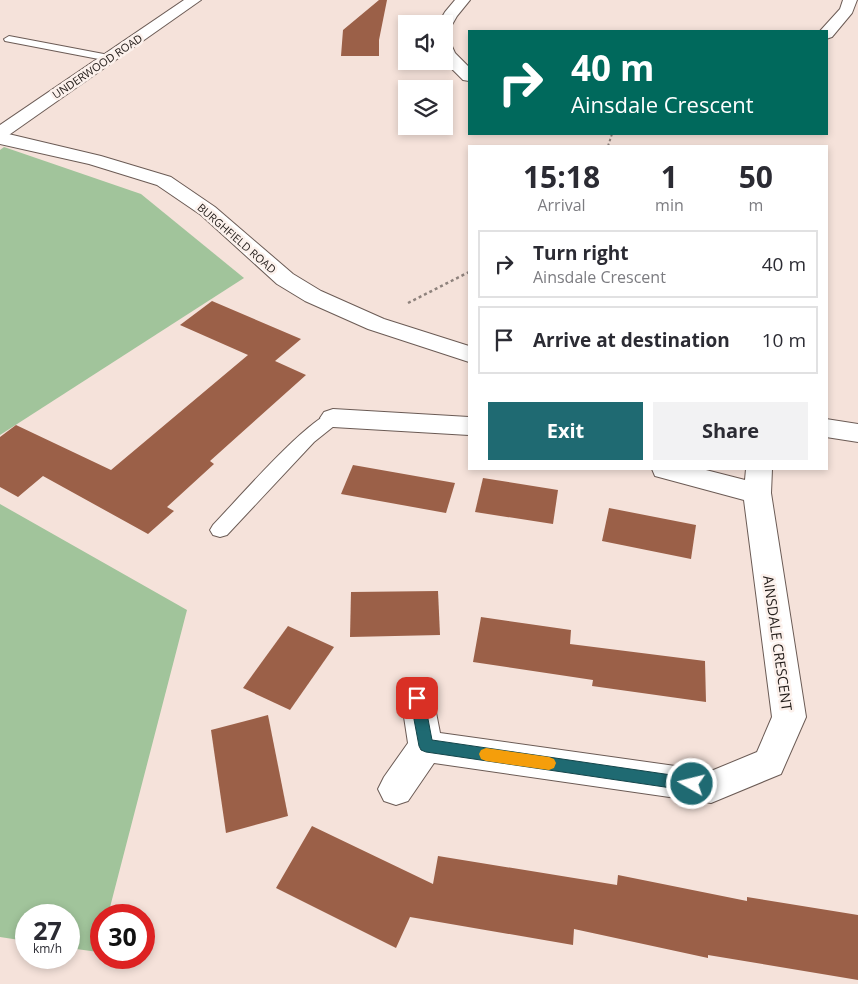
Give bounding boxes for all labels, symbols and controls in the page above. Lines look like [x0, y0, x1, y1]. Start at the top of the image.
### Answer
map controls [398, 15, 453, 135]
button: sound [398, 15, 453, 70]
street label: UNDERWOOD ROAD [49, 30, 145, 102]
text: 40 m [571, 44, 654, 91]
icon: right [488, 50, 553, 115]
button: layers [398, 80, 453, 135]
text: Ainsdale Crescent [571, 89, 754, 119]
text: 15:18 [523, 156, 600, 197]
text: 1 [661, 156, 678, 197]
text: 50 [739, 156, 773, 197]
text: Arrival [537, 194, 586, 216]
text: min [655, 194, 684, 216]
text: m [748, 194, 763, 216]
street label: BURGHFIELD ROAD [194, 200, 280, 276]
text: Turn right [533, 240, 628, 266]
icon: right [490, 250, 518, 278]
text: 40 m [762, 251, 806, 277]
text: Ainsdale Crescent [533, 266, 666, 288]
icon: arrive [490, 326, 518, 354]
text: Arrive at destination [533, 327, 730, 353]
text: 10 m [762, 327, 806, 353]
button: Exit [488, 402, 643, 460]
button: Share [653, 402, 808, 460]
street label: AINSDALE CRESCENT [759, 574, 797, 712]
pin [396, 677, 438, 719]
icon: arrive [403, 684, 431, 712]
position arrow [665, 757, 717, 809]
speed limit sign: 30 [90, 904, 155, 969]
text: 27 [33, 913, 62, 947]
text: km/h [33, 940, 62, 957]

